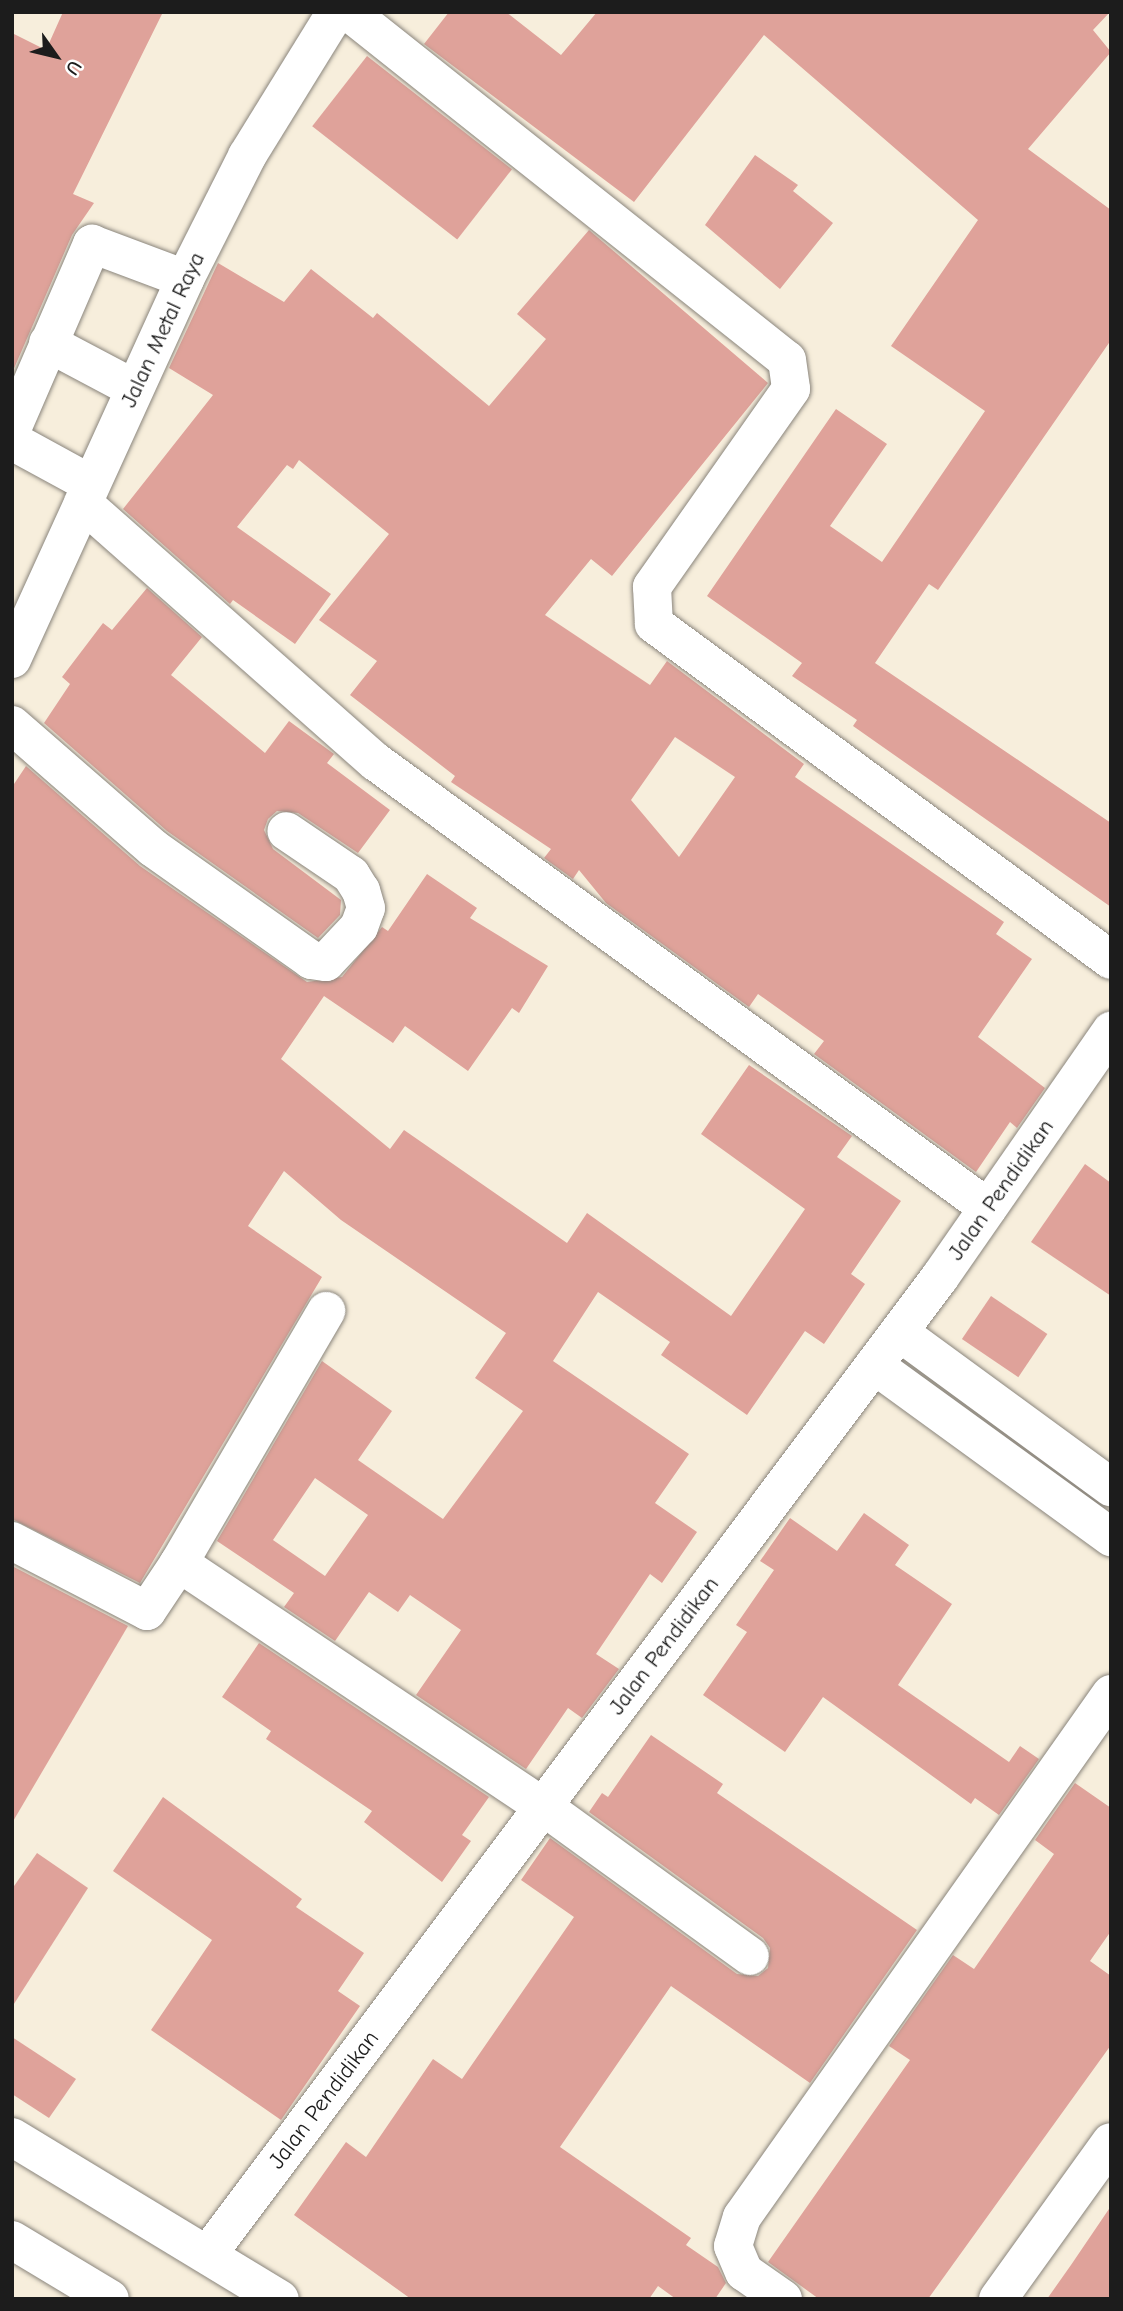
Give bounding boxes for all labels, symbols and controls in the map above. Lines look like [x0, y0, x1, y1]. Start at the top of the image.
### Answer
north arrow [21, 21, 91, 91]
text: U [61, 56, 86, 79]
street label: Jalan Metal Raya [115, 248, 211, 412]
street label: Jalan Pendidikan [942, 1114, 1060, 1266]
street label: Jalan Pendidikan [603, 1571, 725, 1721]
street label: Jalan Pendidikan [263, 2025, 385, 2175]

